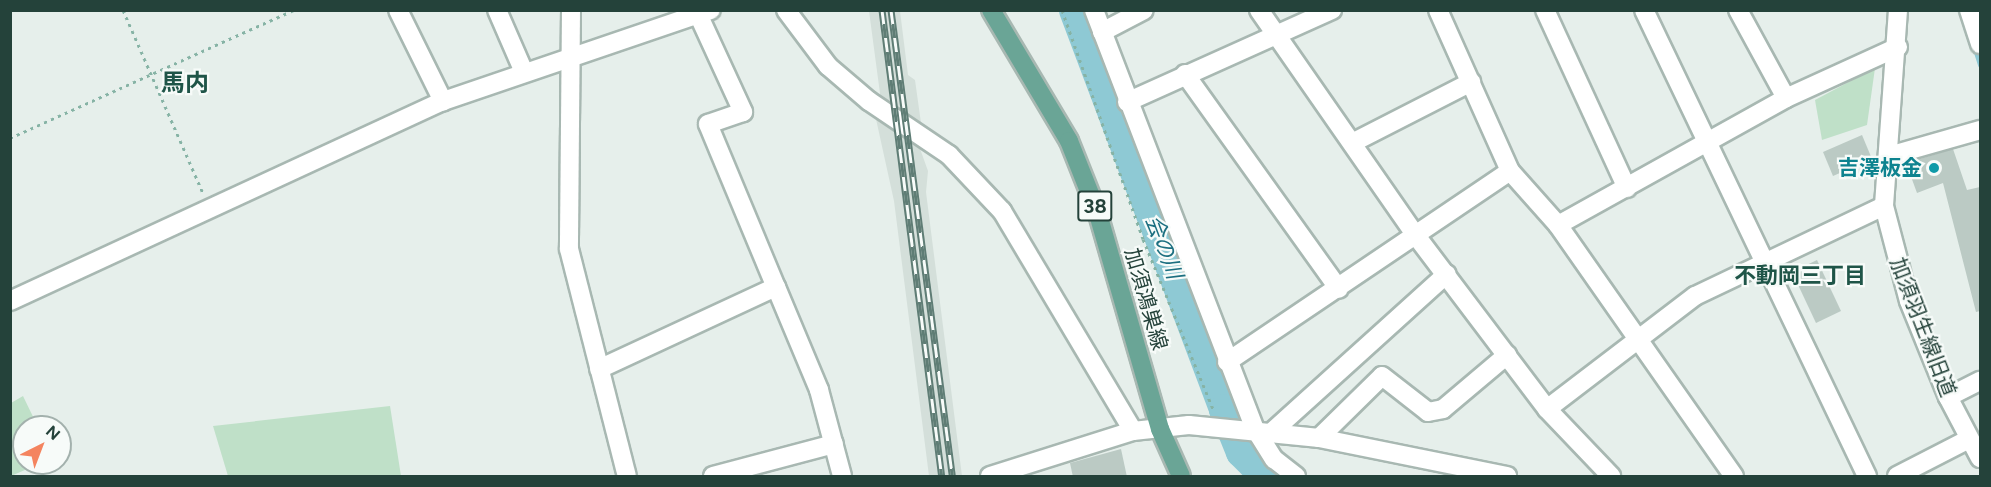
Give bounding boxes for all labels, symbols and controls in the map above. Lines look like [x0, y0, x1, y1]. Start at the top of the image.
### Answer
district label: 馬内 [161, 69, 209, 97]
place label: 吉澤板金 [1838, 155, 1922, 181]
marker: 吉澤板金 [1927, 161, 1941, 175]
road number: 38 [1077, 189, 1113, 223]
water label: 会の川 [1140, 211, 1188, 283]
street label: 加須鴻巣線 [1119, 245, 1173, 353]
street label: 加須羽生線旧道 [1885, 254, 1961, 400]
district label: 不動岡三丁目 [1734, 263, 1866, 289]
north arrow [12, 415, 72, 475]
text: N [42, 422, 64, 444]

